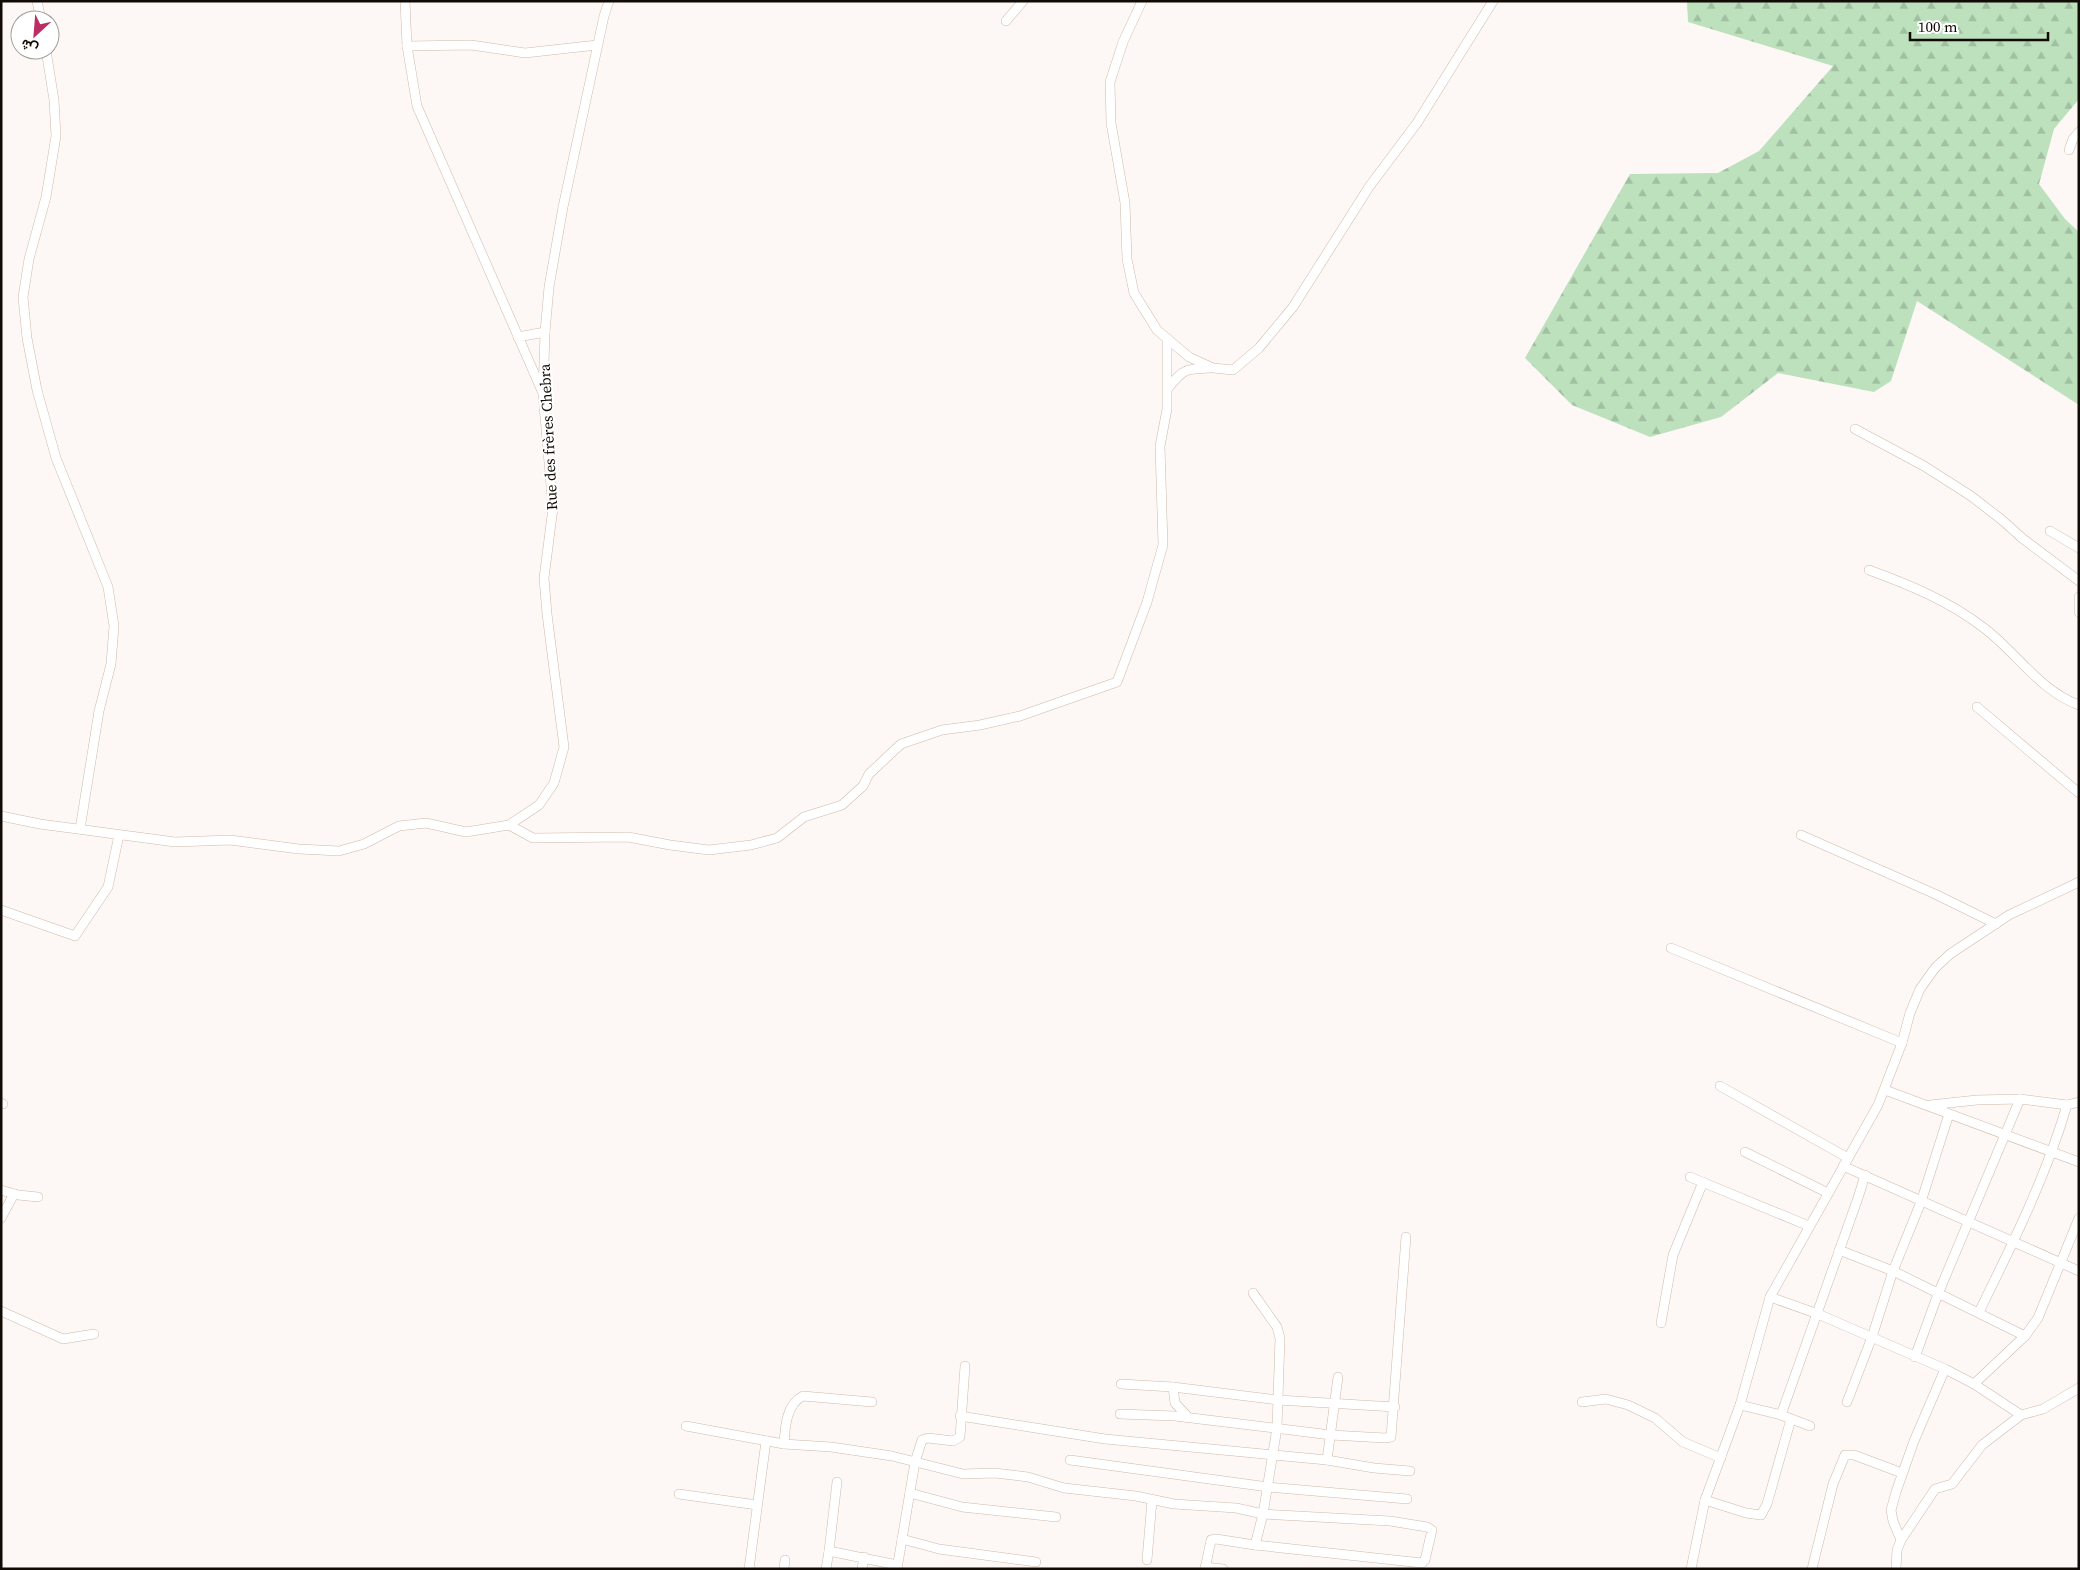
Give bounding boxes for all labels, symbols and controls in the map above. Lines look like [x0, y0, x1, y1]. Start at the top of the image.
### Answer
north arrow [10, 10, 60, 60]
scale bar [1910, 10, 2048, 42]
text: 100 m [1918, 16, 1958, 37]
text: ش [17, 34, 41, 59]
street label: Rue des frères Chebra [534, 363, 562, 511]

